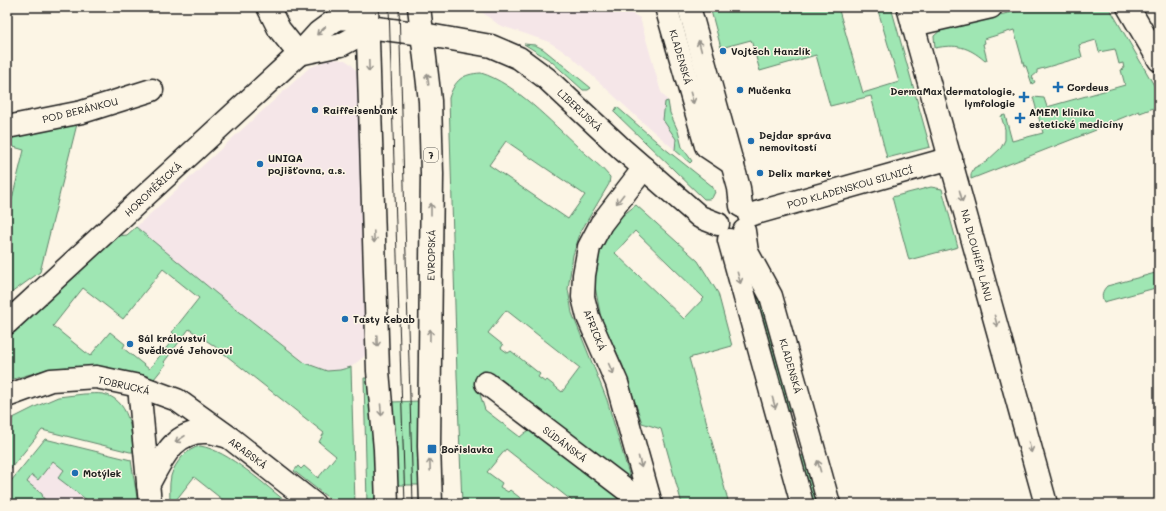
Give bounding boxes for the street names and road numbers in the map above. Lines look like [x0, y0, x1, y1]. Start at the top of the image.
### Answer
street label: KLADENSKÁ [666, 28, 696, 86]
street label: LIBERIJSKÁ [555, 86, 605, 134]
street label: POD BERÁNKOU [41, 94, 119, 126]
road number: 7 [424, 148, 438, 162]
street label: HOROMĚŘICKÁ [121, 159, 185, 219]
street label: POD KLADENSKOU SILNICÍ [785, 162, 915, 212]
street label: NA DLOUHÉM LÁNU [958, 208, 996, 302]
street label: EVROPSKÁ [424, 229, 438, 281]
street label: AFRICKÁ [580, 307, 610, 353]
street label: KLADENSKÁ [776, 337, 806, 395]
street label: TOBRUCKÁ [97, 372, 151, 398]
street label: SÚDÁNSKÁ [540, 423, 590, 465]
street label: ARABSKÁ [226, 434, 270, 472]

